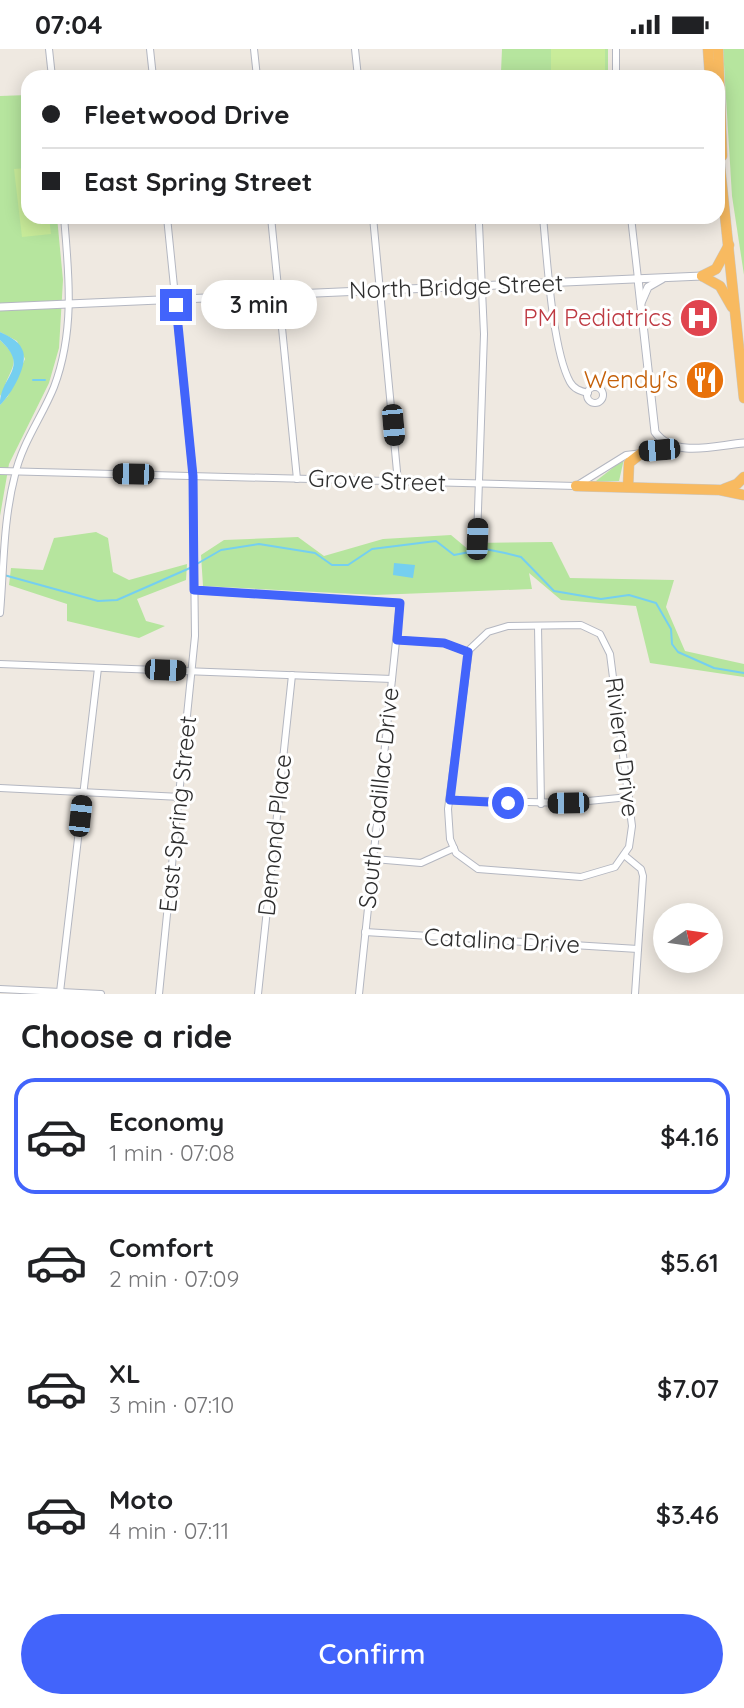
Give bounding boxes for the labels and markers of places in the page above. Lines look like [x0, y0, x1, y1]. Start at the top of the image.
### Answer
hospital icon: PM Pediatrics [678, 297, 720, 339]
place label: PM Pediatrics [523, 302, 672, 332]
restaurant icon: Wendy's [684, 359, 726, 401]
place label: Wendy's [584, 364, 678, 394]

